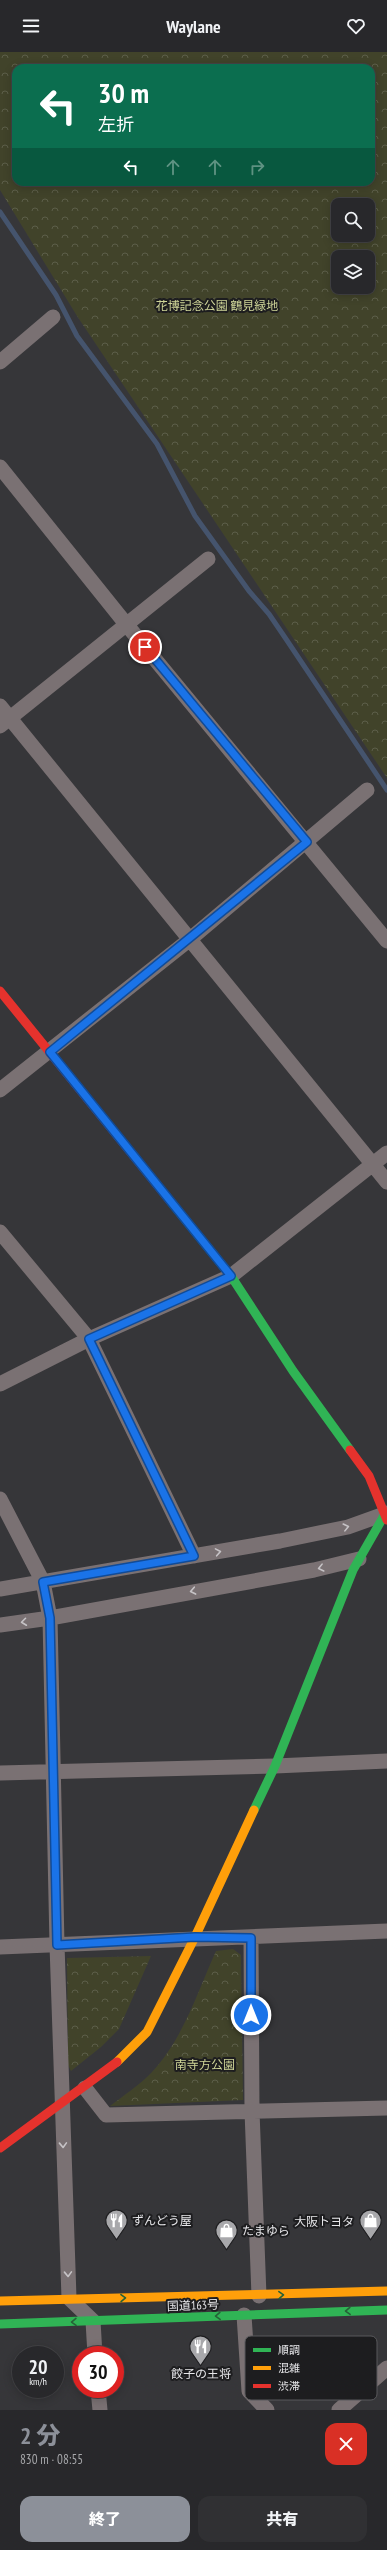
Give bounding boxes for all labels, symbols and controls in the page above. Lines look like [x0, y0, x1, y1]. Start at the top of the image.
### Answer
icon: menu [20, 15, 42, 37]
text: Waylane [166, 15, 221, 38]
icon: heart [345, 15, 367, 37]
text: 30 m [98, 74, 149, 111]
icon: left [32, 80, 84, 132]
text: 左折 [98, 113, 134, 136]
icon: left [120, 156, 142, 178]
icon: ahead [162, 156, 184, 178]
icon: ahead [204, 156, 226, 178]
icon: right [246, 156, 268, 178]
map controls [331, 198, 375, 294]
button: search [331, 198, 375, 242]
button: layers [331, 250, 375, 294]
park label: 花博記念公園 鶴見緑地 [156, 298, 278, 313]
pin [128, 630, 162, 664]
icon: arrive [134, 636, 156, 658]
one-way arrow [342, 1523, 349, 1532]
one-way arrow [215, 1548, 221, 1556]
one-way arrow [318, 1564, 325, 1572]
one-way arrow [190, 1586, 197, 1595]
one-way arrow [21, 1617, 27, 1626]
position arrow [230, 1994, 272, 2036]
park label: 南寺方公園 [175, 2057, 235, 2072]
one-way arrow [59, 2142, 67, 2148]
restaurant icon: ずんどう屋 [103, 2207, 129, 2240]
shop icon: 大阪トヨタ [357, 2208, 383, 2241]
place label: ずんどう屋 [132, 2213, 192, 2228]
place label: 大阪トヨタ [294, 2214, 354, 2229]
shop icon: たまゆら [213, 2217, 239, 2250]
place label: たまゆら [242, 2223, 290, 2238]
one-way arrow [64, 2271, 72, 2277]
one-way arrow [278, 2291, 284, 2300]
one-way arrow [120, 2294, 126, 2302]
street label: 国道163号 [167, 2297, 219, 2313]
one-way arrow [345, 2307, 351, 2315]
one-way arrow [215, 2312, 221, 2320]
one-way arrow [71, 2317, 77, 2326]
restaurant icon: 餃子の王将 [188, 2333, 214, 2366]
legend [245, 2336, 377, 2400]
text: 順調 [278, 2343, 300, 2357]
speed limit sign: 30 [72, 2346, 124, 2398]
text: 20 [28, 2354, 48, 2380]
text: 混雑 [278, 2361, 300, 2375]
place label: 餃子の王将 [171, 2366, 231, 2381]
text: km/h [29, 2375, 47, 2388]
text: 渋滞 [278, 2379, 300, 2393]
text: 2 分 [20, 2420, 60, 2451]
button: close [325, 2423, 367, 2465]
text: 830 m · 08:55 [20, 2451, 83, 2468]
button: 終了 [20, 2496, 190, 2542]
button: 共有 [198, 2496, 367, 2542]

